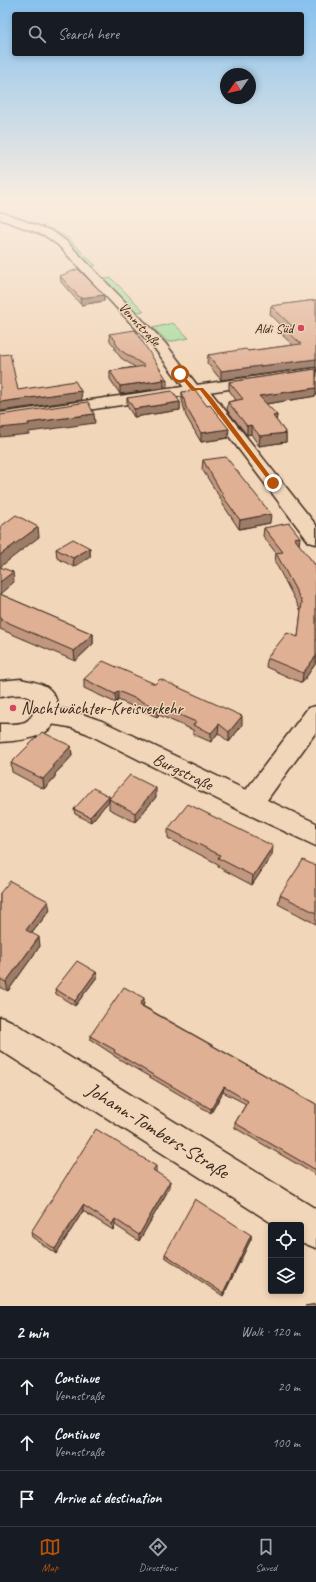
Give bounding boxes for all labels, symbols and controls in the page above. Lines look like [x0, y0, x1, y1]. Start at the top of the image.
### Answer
search box [12, 12, 304, 56]
icon: search [26, 23, 48, 45]
text: Search here [58, 25, 119, 44]
north arrow [220, 68, 256, 104]
street label: Vennstraße [115, 299, 165, 351]
place label: Aldi Süd [255, 320, 295, 337]
marker: Aldi Süd [296, 323, 306, 333]
route start [171, 365, 189, 383]
route end [264, 474, 282, 492]
place label: Nachtwächter-Kreisverkehr [21, 698, 185, 719]
marker: Nachtwächter-Kreisverkehr [8, 703, 18, 713]
street label: Burgstraße [149, 748, 217, 796]
street label: Johann-Tombers-Straße [81, 1076, 235, 1185]
map controls [268, 1222, 304, 1294]
button: locate [268, 1222, 304, 1258]
button: layers [268, 1258, 304, 1294]
text: 2 min [16, 1322, 49, 1343]
text: Walk · 120 m [241, 1324, 300, 1340]
text: Continue [54, 1369, 99, 1388]
icon: ahead [16, 1376, 38, 1398]
text: 20 m [278, 1379, 300, 1395]
text: Vennstraße [54, 1388, 104, 1404]
text: Continue [54, 1425, 99, 1444]
icon: ahead [16, 1432, 38, 1454]
text: 100 m [272, 1435, 300, 1451]
text: Vennstraße [54, 1444, 104, 1460]
icon: arrive [16, 1488, 38, 1510]
text: Arrive at destination [54, 1489, 161, 1508]
tab: Map [39, 1536, 61, 1574]
tab: Directions [139, 1536, 177, 1574]
tab: Saved [255, 1536, 277, 1574]

